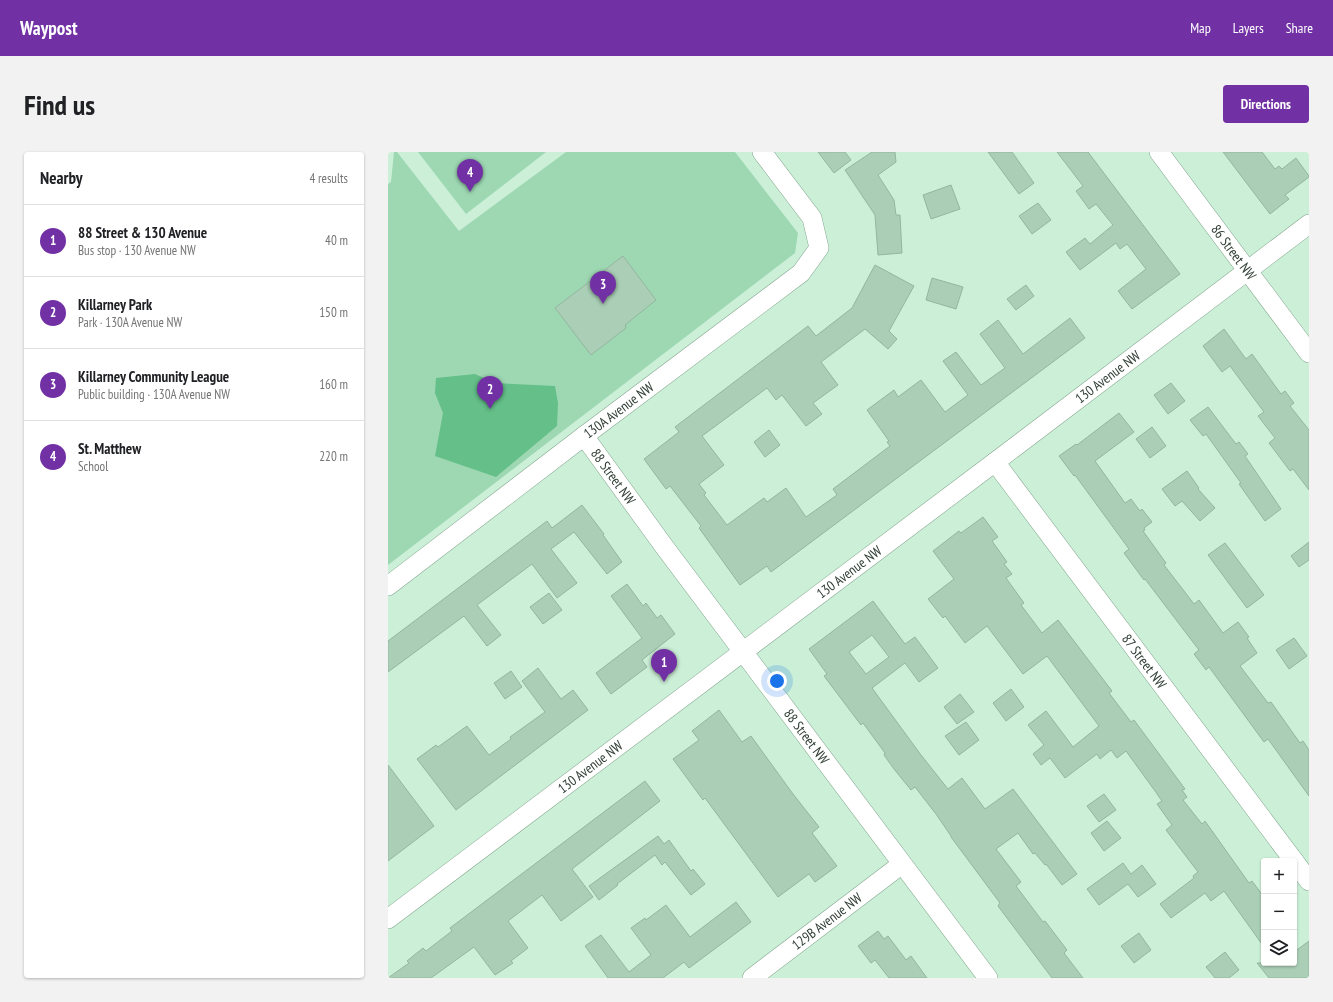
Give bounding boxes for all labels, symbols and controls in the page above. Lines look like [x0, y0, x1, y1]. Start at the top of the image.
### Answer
text: Waypost [20, 16, 77, 40]
text: Map [1190, 19, 1211, 37]
text: Layers [1233, 19, 1264, 37]
text: Share [1286, 19, 1313, 37]
button: Directions [1223, 85, 1309, 123]
text: Find us [24, 86, 95, 123]
pin: 4 [457, 159, 483, 192]
text: Nearby [40, 167, 83, 189]
text: 4 results [309, 170, 348, 187]
street label: 86 Street NW [1207, 221, 1261, 284]
text: 88 Street & 130 Avenue [78, 223, 207, 242]
text: 1 [50, 232, 56, 249]
text: 40 m [325, 232, 348, 249]
text: Bus stop · 130 Avenue NW [78, 242, 196, 259]
pin: 3 [590, 271, 616, 304]
text: Killarney Park [78, 295, 152, 314]
text: 2 [50, 304, 56, 321]
text: 150 m [319, 304, 348, 321]
text: Park · 130A Avenue NW [78, 314, 182, 331]
street label: 130 Avenue NW [1071, 346, 1144, 407]
text: Killarney Community League [78, 367, 229, 386]
text: 3 [50, 376, 56, 393]
text: 160 m [319, 376, 348, 393]
pin: 2 [477, 376, 503, 409]
street label: 130A Avenue NW [580, 378, 658, 442]
text: Public building · 130A Avenue NW [78, 386, 230, 403]
text: St. Matthew [78, 439, 141, 458]
street label: 88 Street NW [587, 445, 640, 508]
text: 4 [50, 448, 56, 465]
text: 220 m [319, 448, 348, 465]
text: School [78, 458, 108, 475]
street label: 130 Avenue NW [813, 541, 886, 602]
street label: 87 Street NW [1118, 630, 1171, 693]
pin: 1 [651, 649, 677, 682]
your location [767, 671, 787, 691]
street label: 88 Street NW [780, 705, 834, 768]
street label: 130 Avenue NW [554, 736, 627, 797]
map controls [1261, 858, 1297, 966]
button: + [1261, 858, 1297, 894]
street label: 129B Avenue NW [788, 888, 866, 954]
button: − [1261, 894, 1297, 930]
button: layers [1261, 930, 1297, 966]

